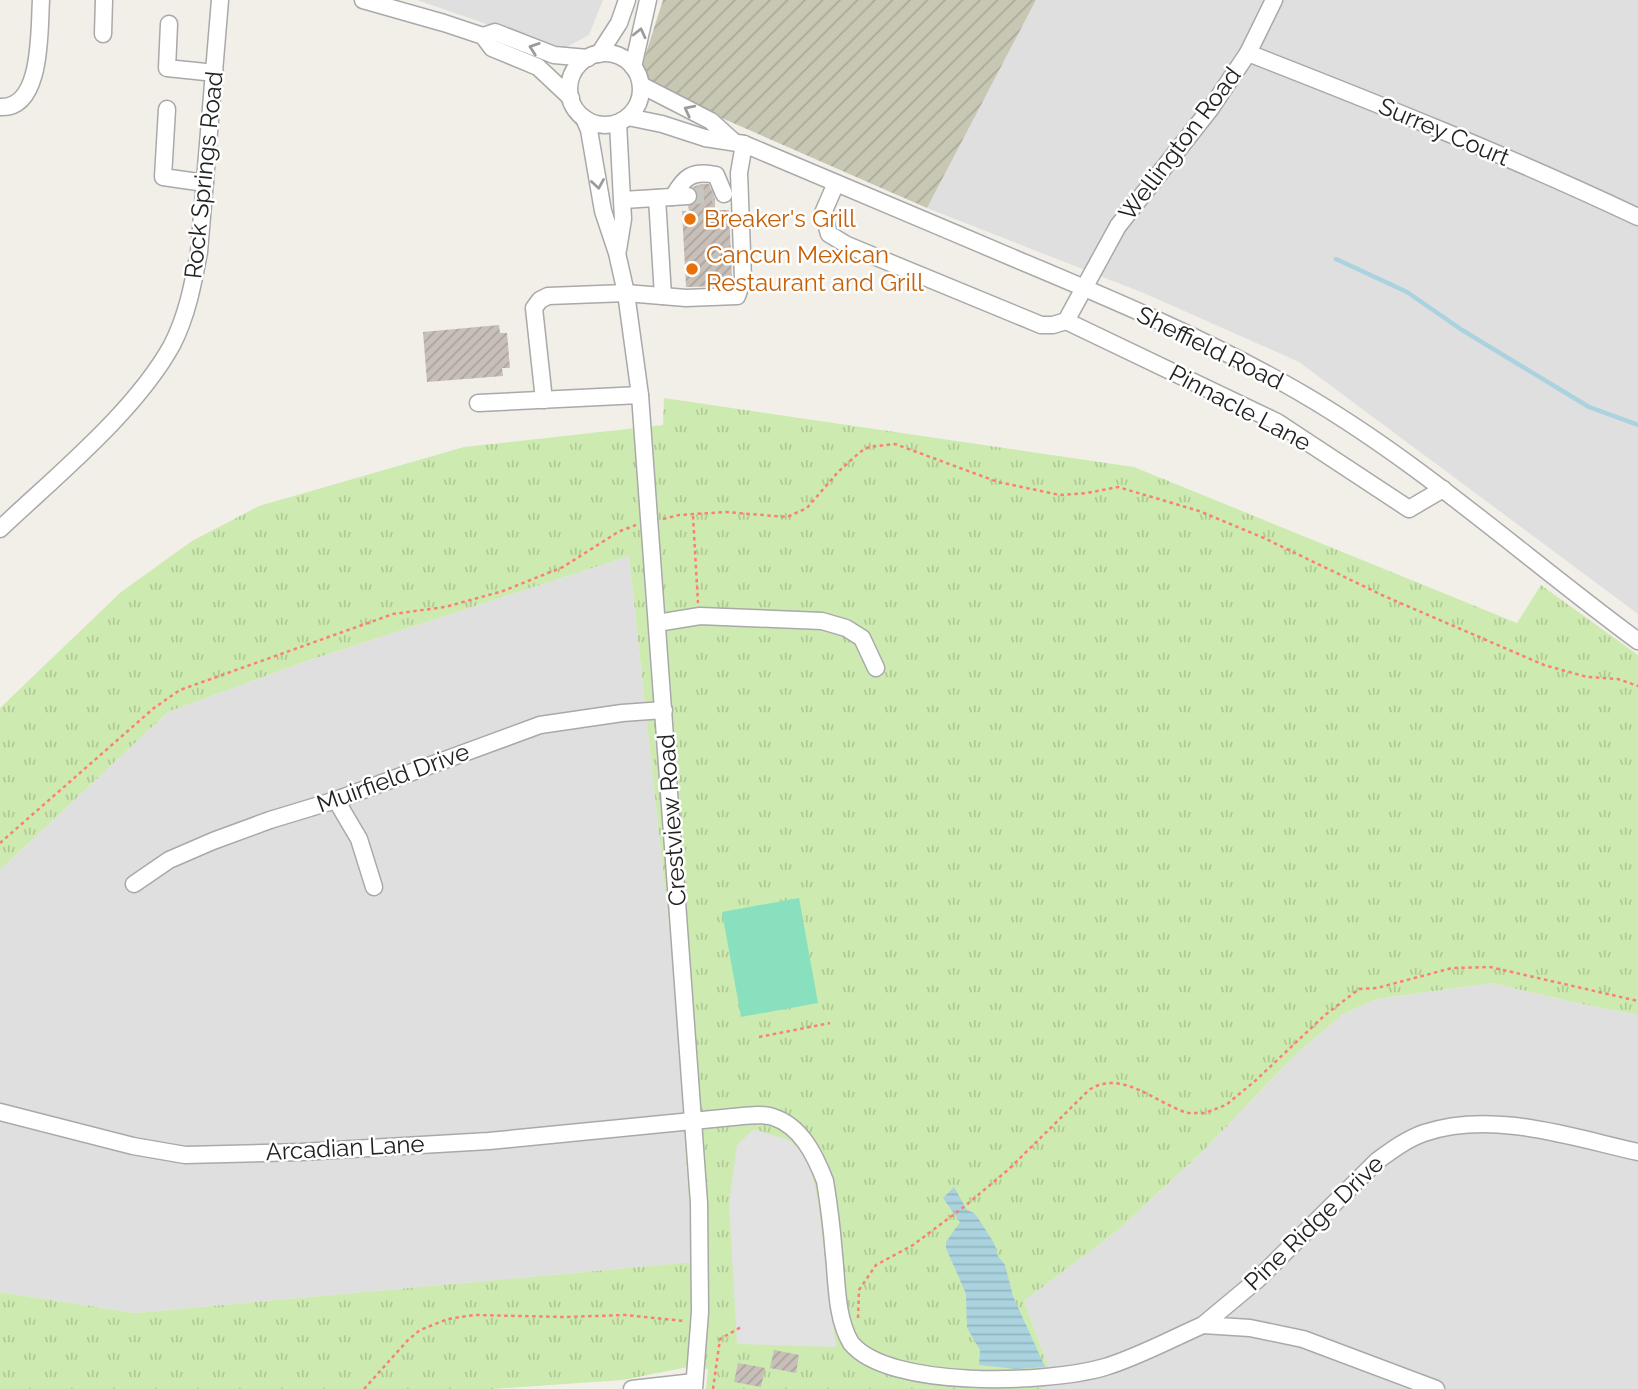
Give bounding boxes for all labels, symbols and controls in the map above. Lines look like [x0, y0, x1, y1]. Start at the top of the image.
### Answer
one-way arrow [632, 27, 646, 39]
one-way arrow [529, 42, 541, 56]
street label: Wellington Road [1113, 61, 1247, 226]
street label: Rock Springs Road [178, 70, 229, 280]
street label: Surrey Court [1375, 91, 1514, 172]
one-way arrow [684, 104, 696, 118]
one-way arrow [590, 178, 605, 190]
place label: Breaker's Grill [704, 204, 856, 233]
marker: Breaker's Grill [682, 211, 698, 227]
place label: Cancun Mexican Restaurant and Grill [706, 240, 924, 297]
marker: Cancun Mexican Restaurant and Grill [684, 261, 700, 277]
street label: Sheffield Road [1132, 300, 1288, 396]
street label: Pinnacle Lane [1164, 358, 1316, 457]
street label: Crestview Road [651, 733, 692, 907]
street label: Muirfield Drive [313, 737, 473, 819]
street label: Arcadian Lane [265, 1129, 425, 1166]
street label: Pine Ridge Drive [1238, 1149, 1389, 1296]

